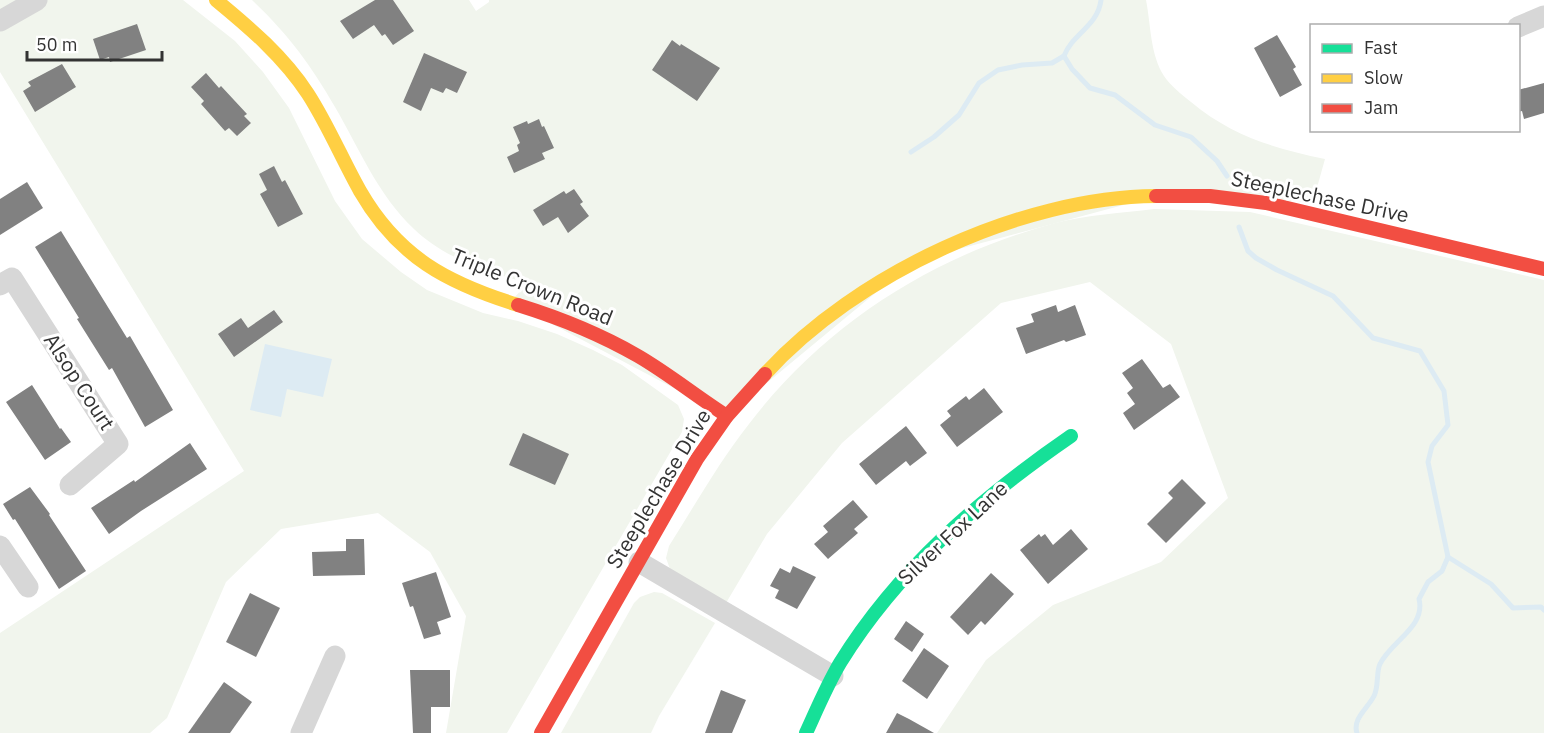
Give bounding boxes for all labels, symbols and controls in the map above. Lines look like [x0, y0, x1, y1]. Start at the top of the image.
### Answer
scale bar [27, 24, 162, 62]
legend [1310, 24, 1520, 132]
text: 50 m [36, 33, 78, 56]
text: Fast [1364, 36, 1398, 59]
text: Slow [1364, 66, 1403, 89]
text: Jam [1364, 96, 1399, 119]
street label: Steeplechase Drive [1229, 163, 1412, 229]
street label: Triple Crown Road [447, 241, 617, 331]
street label: Alsop Court [38, 328, 122, 435]
street label: Steeplechase Drive [599, 404, 717, 573]
street label: Silver Fox Lane [891, 474, 1013, 591]

